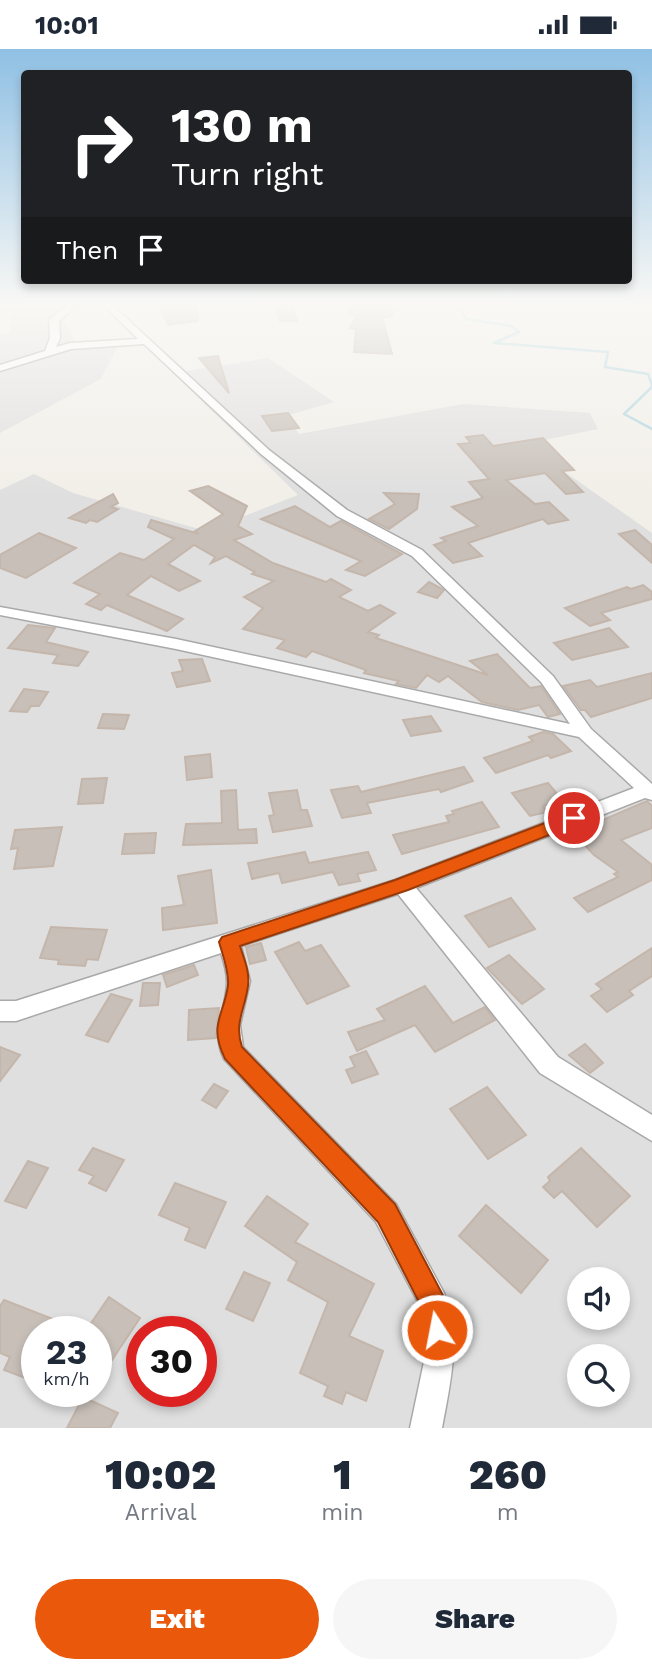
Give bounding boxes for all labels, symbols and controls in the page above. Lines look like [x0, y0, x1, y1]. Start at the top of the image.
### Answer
text: 10:01 [35, 10, 99, 40]
text: 130 m [171, 96, 313, 154]
icon: right [56, 98, 147, 189]
text: Turn right [171, 155, 323, 193]
icon: arrive [132, 231, 170, 269]
text: Then [56, 235, 118, 265]
pin [544, 788, 604, 848]
icon: arrive [555, 799, 593, 837]
map controls [567, 1267, 630, 1407]
button: sound [567, 1267, 630, 1330]
position arrow [400, 1293, 474, 1367]
speed limit sign: 30 [126, 1316, 217, 1407]
text: 23 [46, 1331, 87, 1373]
button: search [567, 1344, 630, 1407]
text: km/h [43, 1368, 90, 1389]
text: 10:02 [105, 1450, 216, 1499]
text: 1 [333, 1450, 352, 1499]
text: 260 [468, 1450, 547, 1499]
text: Arrival [125, 1499, 197, 1526]
text: min [321, 1499, 364, 1526]
text: m [497, 1499, 519, 1526]
button: Exit [35, 1579, 319, 1659]
button: Share [333, 1579, 617, 1659]

